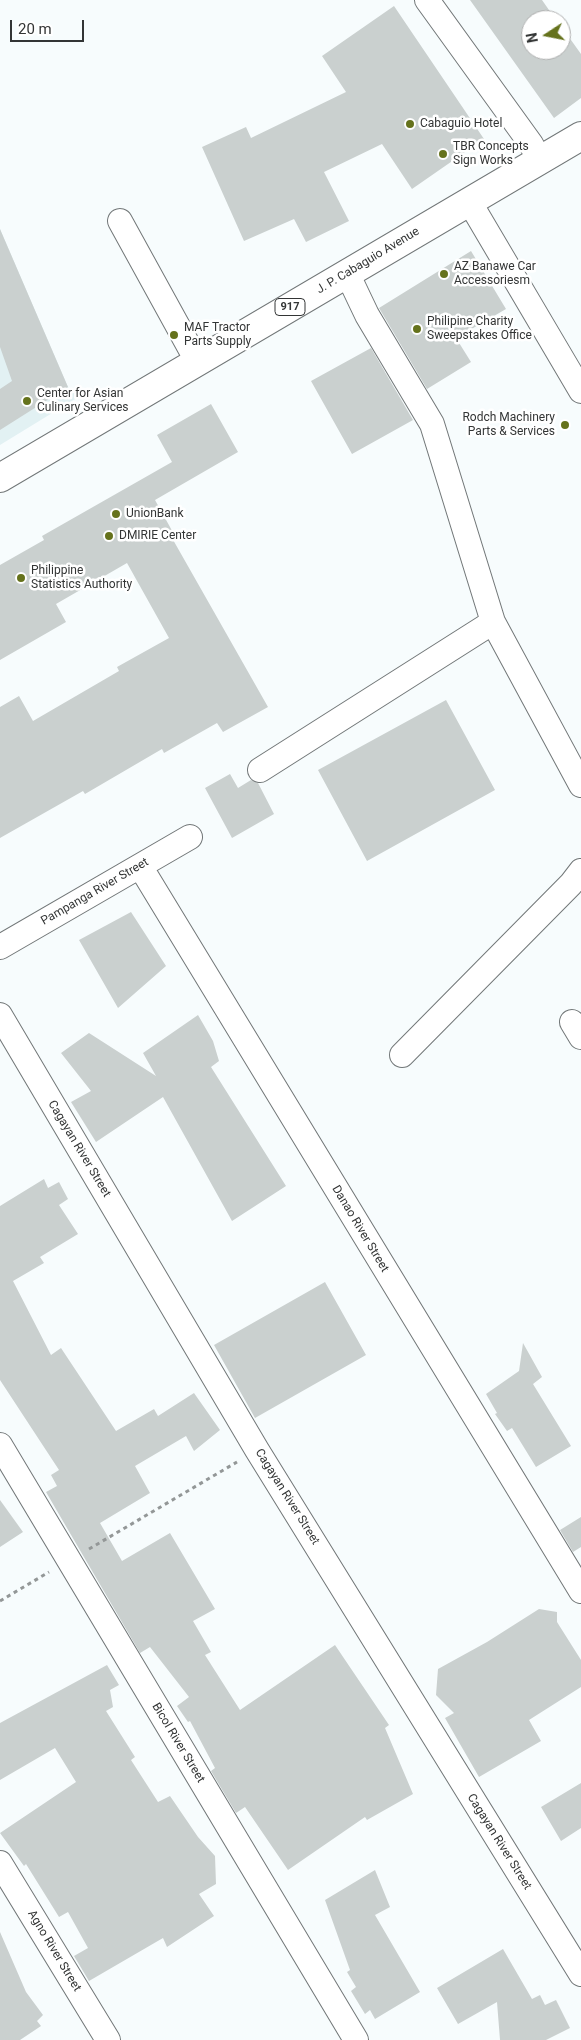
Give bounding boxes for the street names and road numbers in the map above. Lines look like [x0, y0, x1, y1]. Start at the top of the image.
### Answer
street label: J. P. Cabaguio Avenue [314, 225, 422, 297]
road number: 917 [275, 298, 305, 316]
street label: Pampanga River Street [39, 855, 151, 929]
street label: Cagayan River Street [44, 1098, 114, 1200]
street label: Danao River Street [328, 1183, 392, 1275]
street label: Cagayan River Street [252, 1446, 322, 1548]
street label: Bicol River Street [149, 1700, 207, 1786]
street label: Cagayan River Street [464, 1791, 534, 1893]
street label: Agno River Street [24, 1908, 84, 1994]

